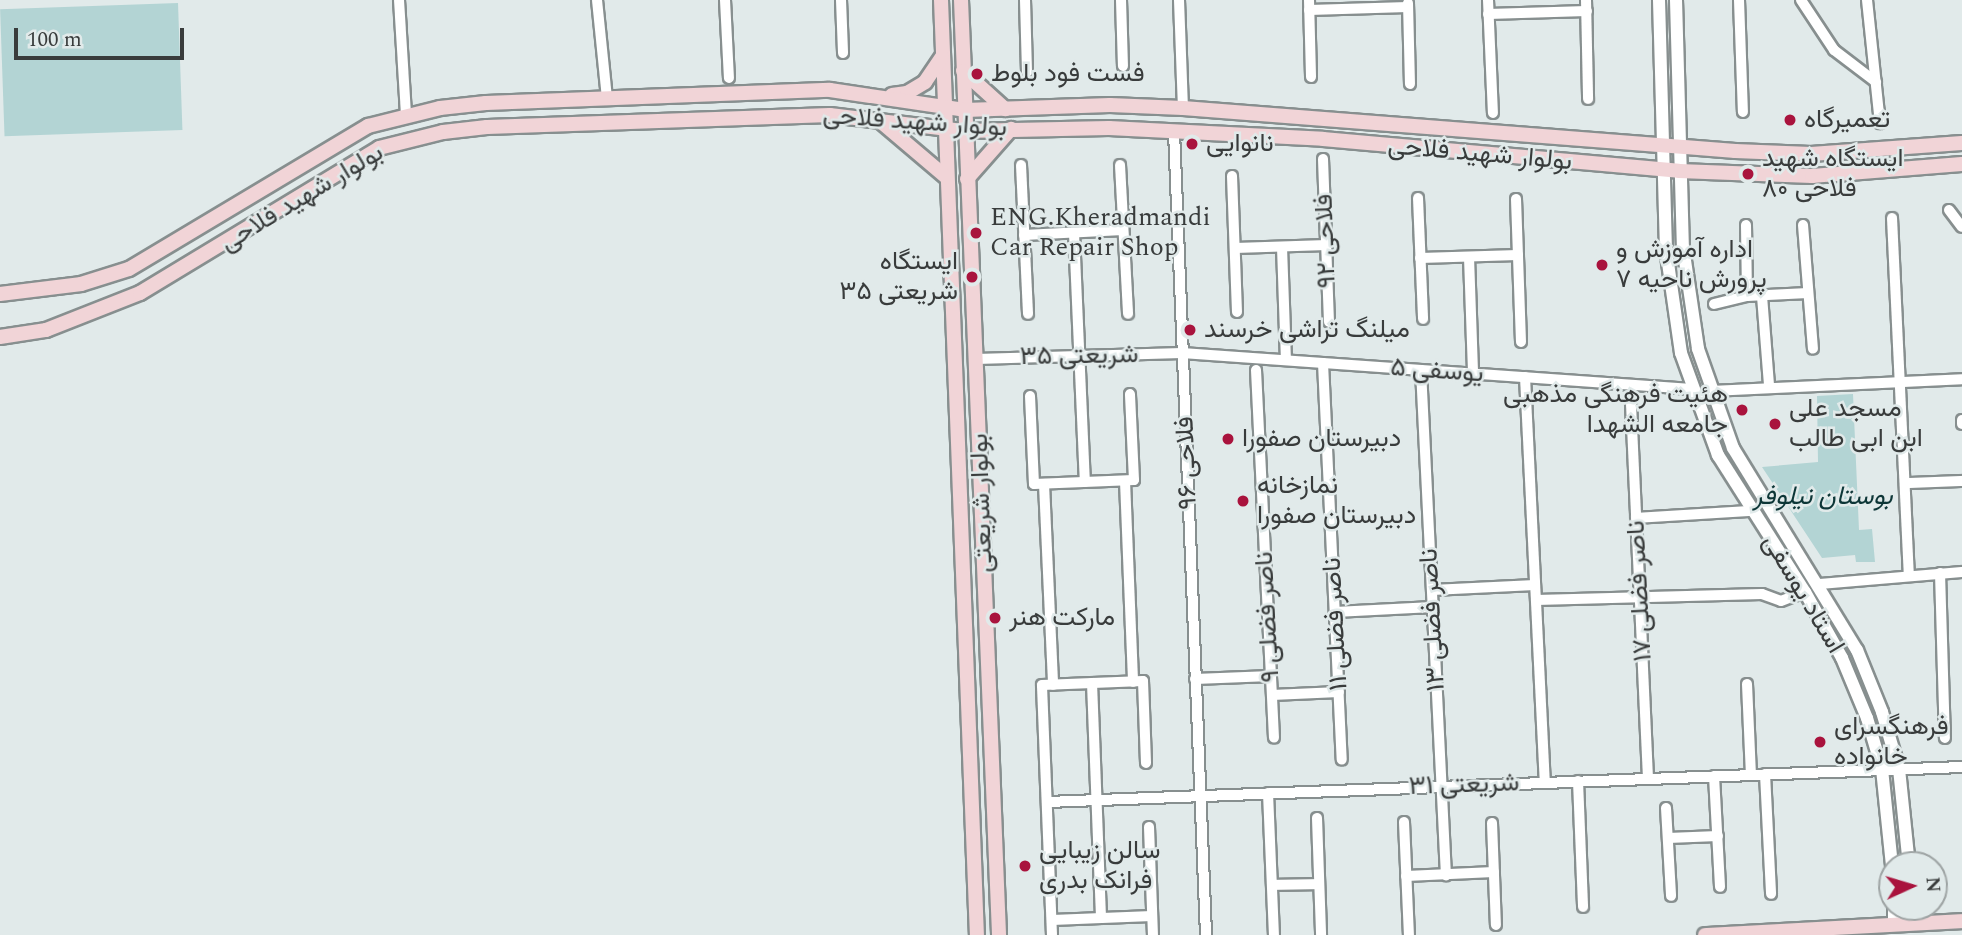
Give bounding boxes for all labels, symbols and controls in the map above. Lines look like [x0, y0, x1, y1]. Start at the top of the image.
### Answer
scale bar [18, 14, 187, 58]
text: 100 m [27, 24, 82, 56]
place label: فست فود بلوط [991, 58, 1145, 90]
marker: فست فود بلوط [969, 66, 985, 82]
street label: بولوار شهید فلاحی [822, 100, 1008, 144]
place label: تعمیرگاه [1804, 104, 1890, 136]
marker: تعمیرگاه [1782, 112, 1798, 128]
place label: نانوایی [1206, 128, 1274, 160]
street label: بولوار شهید فلاحی [1387, 130, 1573, 178]
marker: نانوایی [1184, 136, 1200, 152]
street label: بولوار شهید فلاحی [215, 137, 389, 259]
place label: ایستگاه شهید فلاحی ۸۰ [1762, 143, 1903, 204]
marker: ایستگاه شهید فلاحی ۸۰ [1740, 166, 1756, 182]
street label: فلاحی ۹۲ [1309, 193, 1343, 289]
place label: ENG.Kheradmandi Car Repair Shop [990, 202, 1211, 264]
marker: ENG.Kheradmandi Car Repair Shop [968, 225, 984, 241]
place label: اداره آموزش و پرورش ناحیه ۷ [1616, 234, 1767, 296]
place label: ایستگاه شریعتی ۳۵ [839, 246, 958, 308]
marker: اداره آموزش و پرورش ناحیه ۷ [1594, 257, 1610, 273]
marker: ایستگاه شریعتی ۳۵ [964, 269, 980, 285]
place label: میلنگ تراشی خرسند [1204, 314, 1410, 346]
marker: میلنگ تراشی خرسند [1182, 322, 1198, 338]
street label: شریعتی ۳۵ [1019, 339, 1139, 373]
street label: یوسفی ۵ [1389, 352, 1485, 390]
place label: هئیت فرهنگی مذهبی جامعه الشهدا [1503, 379, 1728, 440]
place label: مسجد علی ابن ابی طالب [1789, 393, 1923, 454]
marker: هئیت فرهنگی مذهبی جامعه الشهدا [1734, 402, 1750, 418]
street label: فلاحی ۹۶ [1170, 416, 1204, 510]
marker: مسجد علی ابن ابی طالب [1767, 416, 1783, 432]
place label: دبیرستان صفورا [1242, 423, 1401, 455]
marker: دبیرستان صفورا [1220, 431, 1236, 447]
street label: بولوار شریعتی [964, 433, 1000, 573]
place label: نمازخانه دبیرستان صفورا [1257, 470, 1416, 532]
park label: بوستان نیلوفر [1754, 481, 1892, 513]
marker: نمازخانه دبیرستان صفورا [1235, 493, 1251, 509]
street label: ناصر فضلی ۱۷ [1621, 520, 1659, 662]
street label: استاد یوسفی [1755, 529, 1851, 659]
street label: ناصر فضلی ۱۳ [1414, 548, 1452, 692]
street label: ناصر فضلی ۹ [1249, 551, 1287, 683]
street label: ناصر فضلی ۱۱ [1317, 557, 1355, 691]
place label: مارکت هنر [1009, 602, 1115, 634]
marker: مارکت هنر [987, 610, 1003, 626]
place label: فرهنگسرای خانواده [1834, 711, 1949, 772]
marker: فرهنگسرای خانواده [1812, 734, 1828, 750]
street label: شریعتی ۳۱ [1408, 767, 1520, 803]
place label: سالن زیبایی فرانک بدری [1039, 835, 1160, 896]
north arrow [1878, 851, 1948, 921]
marker: سالن زیبایی فرانک بدری [1017, 858, 1033, 874]
text: N [1917, 876, 1947, 893]

